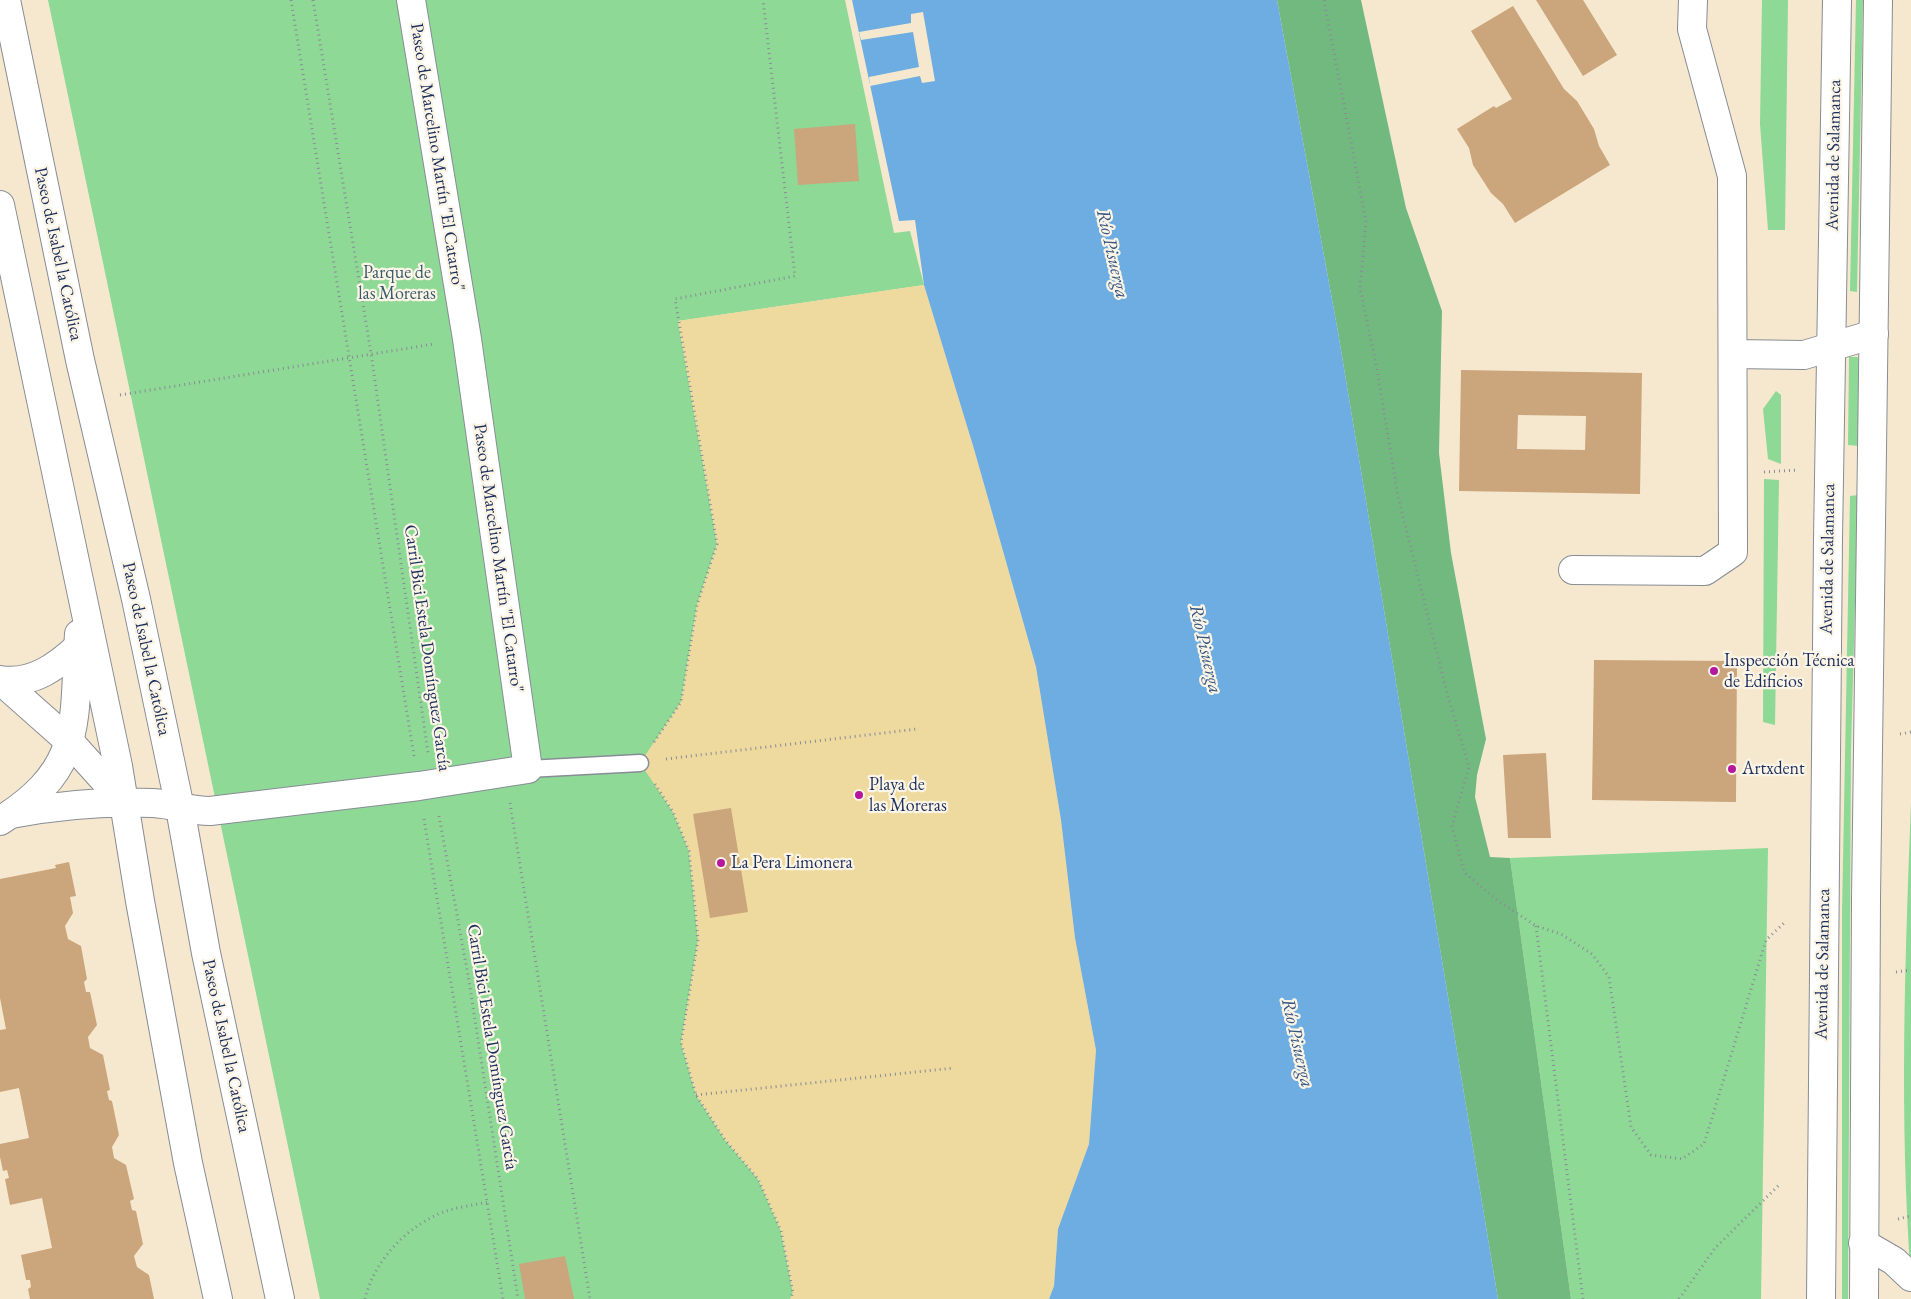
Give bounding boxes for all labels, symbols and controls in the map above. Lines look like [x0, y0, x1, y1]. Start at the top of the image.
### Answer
street label: Paseo de Marcelino Martín "El Catarro" [405, 22, 469, 292]
street label: Avenida de Salamanca [1822, 79, 1846, 231]
street label: Paseo de Isabel la Católica [29, 165, 87, 343]
water label: Río Pisuerga [1091, 207, 1133, 301]
park label: Parque de las Moreras [358, 262, 436, 304]
street label: Paseo de Marcelino Martín "El Catarro" [468, 422, 528, 694]
street label: Avenida de Salamanca [1816, 483, 1840, 635]
street label: Carril Bici Estela Domínguez García [399, 523, 455, 773]
street label: Paseo de Isabel la Católica [117, 560, 175, 738]
water label: Río Pisuerga [1184, 602, 1226, 696]
place label: Inspección Técnica de Edificios [1724, 650, 1855, 692]
marker: Inspección Técnica de Edificios [1708, 665, 1720, 677]
place label: Artxdent [1742, 758, 1805, 780]
marker: Artxdent [1726, 763, 1738, 775]
place label: Playa de las Moreras [869, 774, 947, 816]
marker: Playa de las Moreras [853, 789, 865, 801]
place label: La Pera Limonera [731, 852, 853, 874]
marker: La Pera Limonera [715, 857, 727, 869]
street label: Avenida de Salamanca [1811, 888, 1835, 1040]
street label: Carril Bici Estela Domínguez García [462, 922, 522, 1172]
street label: Paseo de Isabel la Católica [197, 957, 255, 1135]
water label: Río Pisuerga [1276, 996, 1318, 1090]

